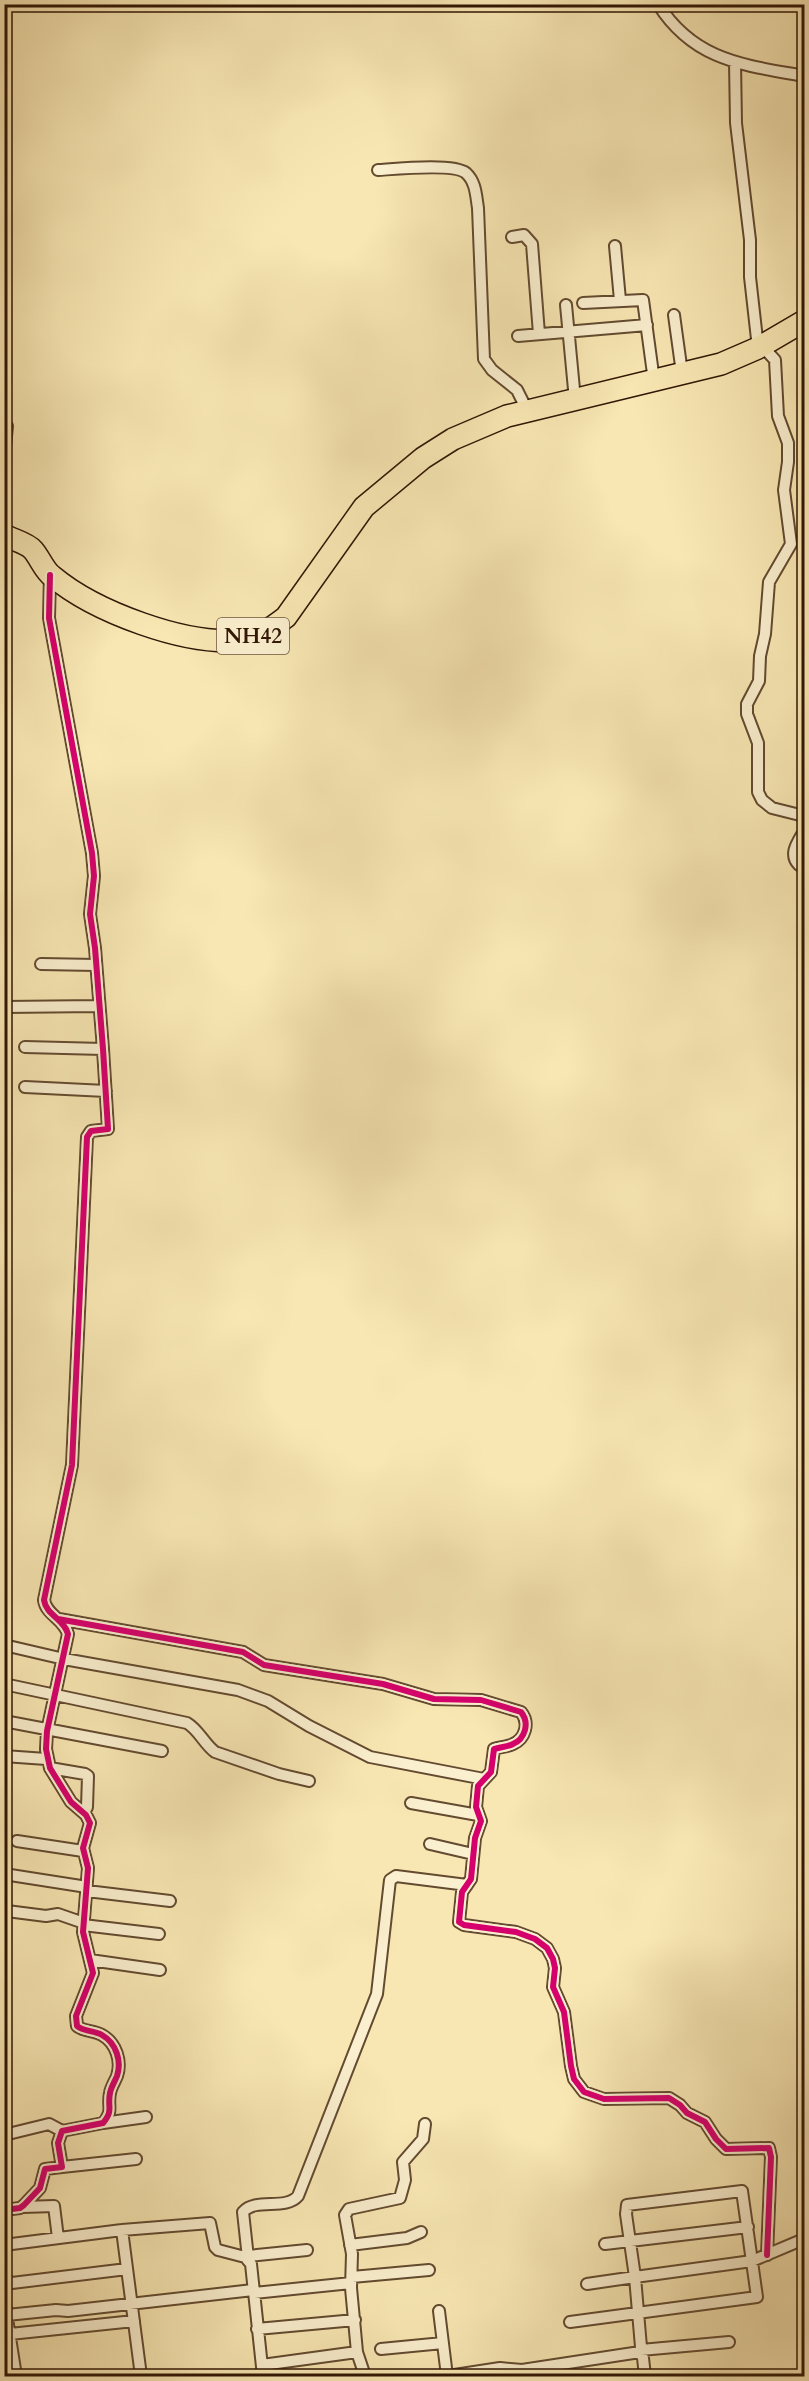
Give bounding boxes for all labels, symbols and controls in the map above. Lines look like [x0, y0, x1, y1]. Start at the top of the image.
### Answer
road number: NH42 [217, 618, 289, 654]

